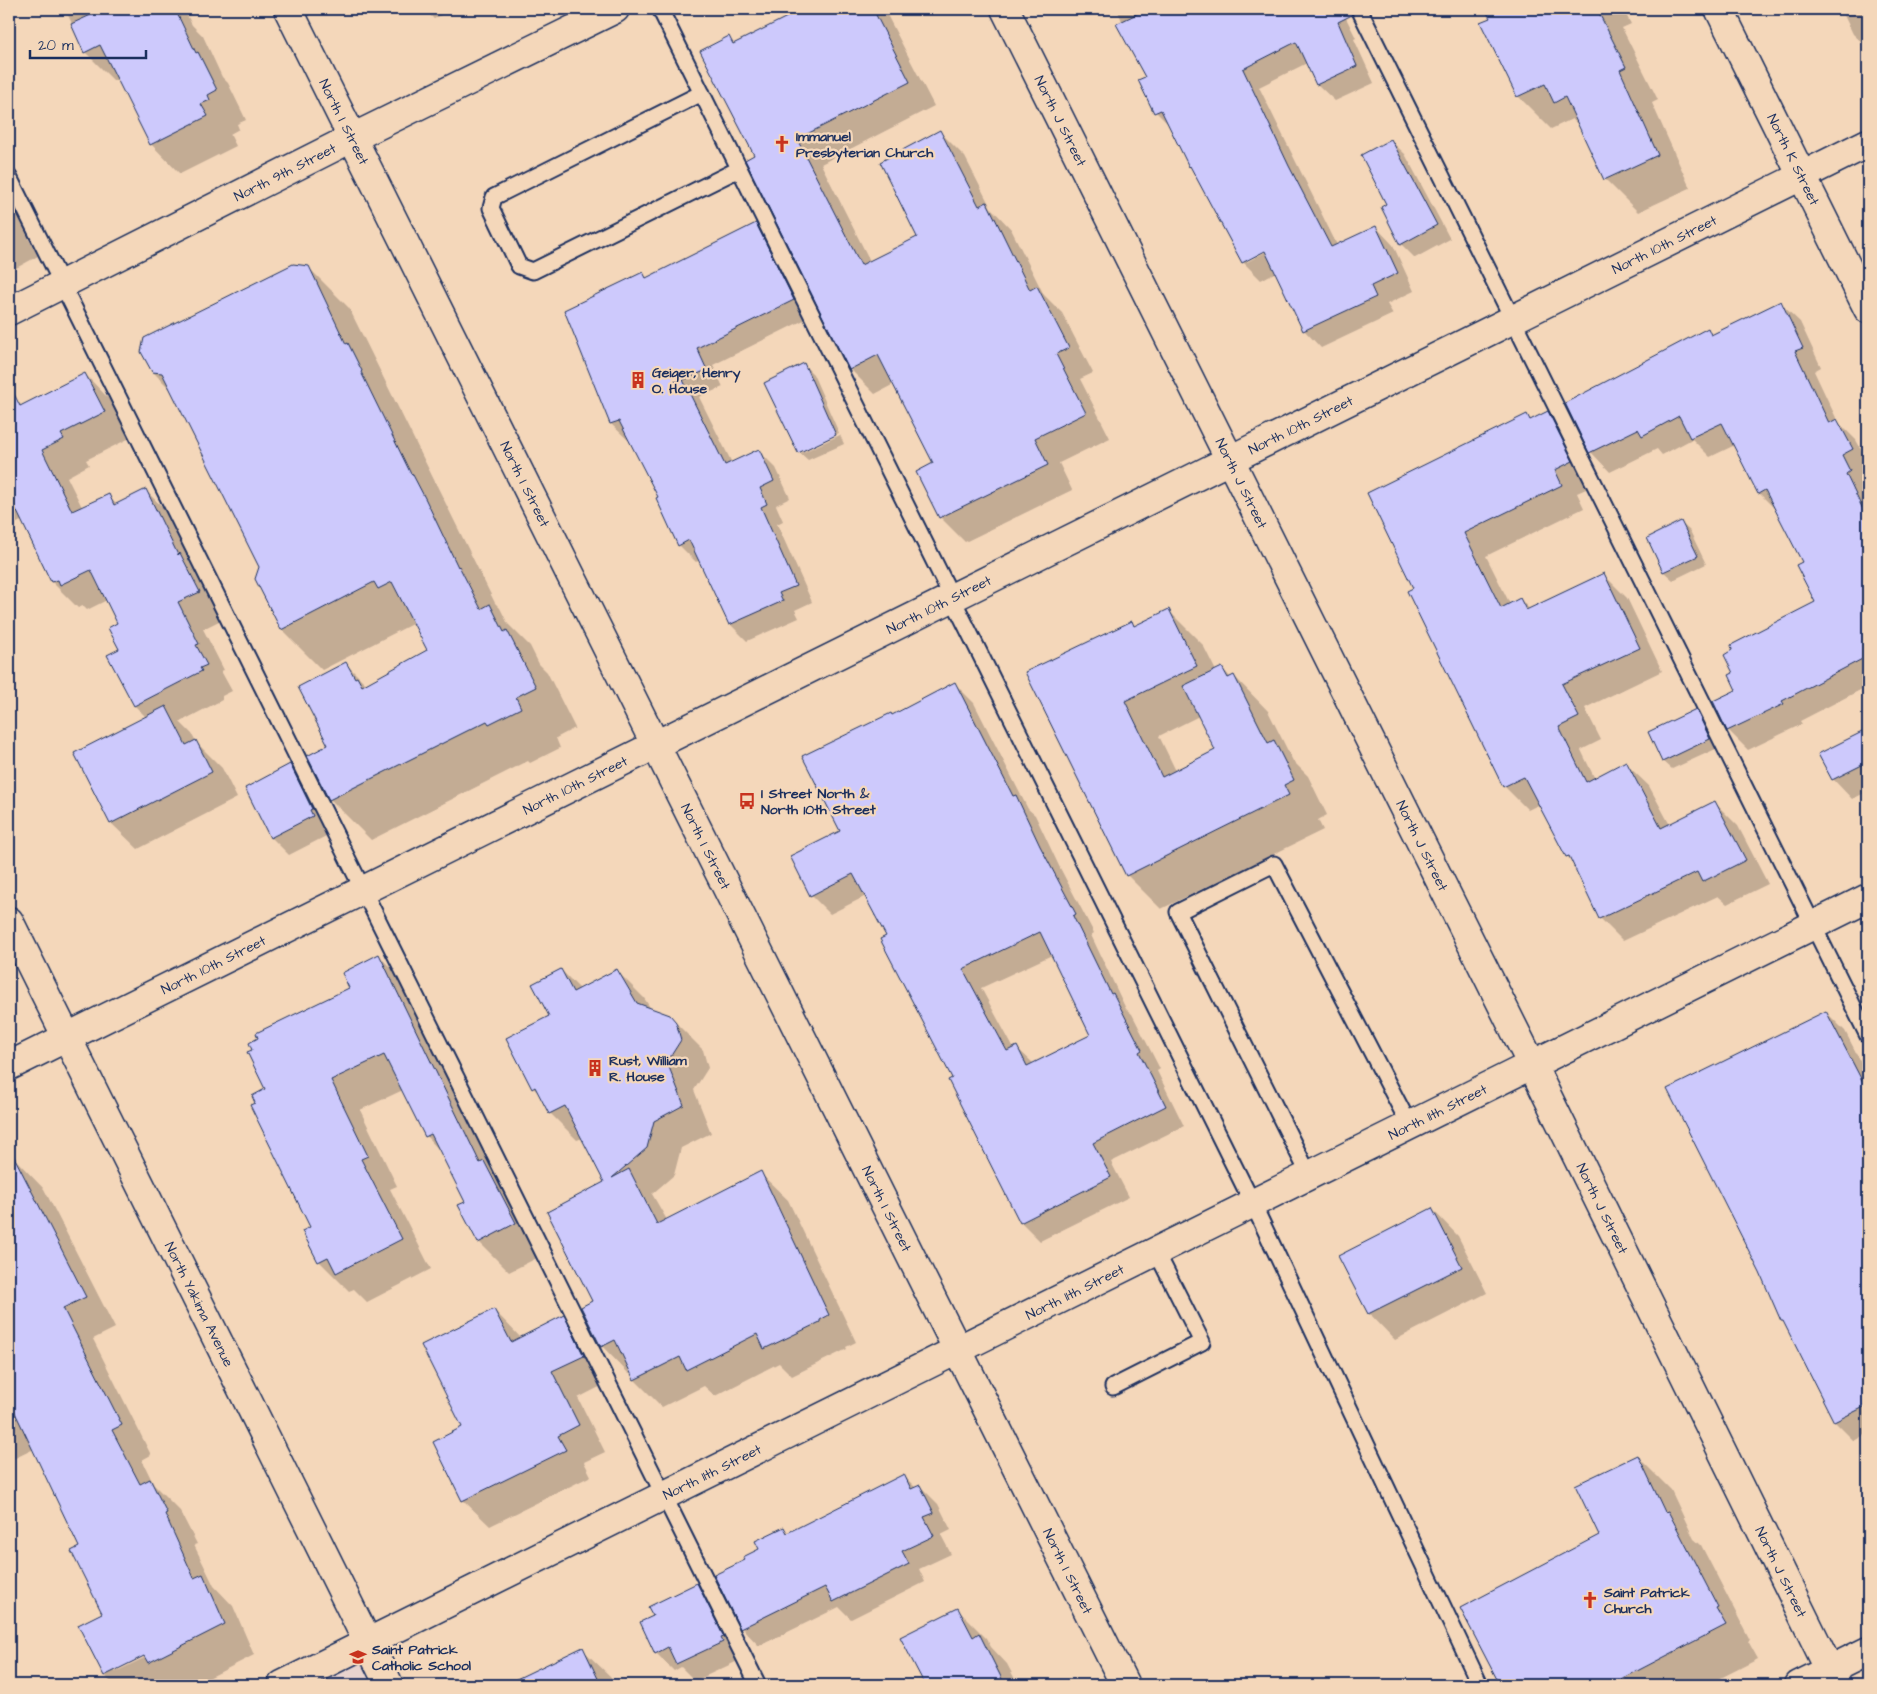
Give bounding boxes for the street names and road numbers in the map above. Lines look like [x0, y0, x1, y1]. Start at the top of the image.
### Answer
street label: North J Street [1029, 73, 1091, 170]
street label: North I Street [314, 76, 373, 169]
street label: North K Street [1762, 111, 1824, 209]
street label: North 9th Street [231, 138, 340, 207]
street label: North 10th Street [1609, 210, 1721, 280]
street label: North 10th Street [1245, 391, 1357, 460]
street label: North J Street [1210, 435, 1272, 533]
street label: North I Street [494, 438, 554, 531]
street label: North 10th Street [883, 571, 995, 640]
street label: North 10th Street [520, 751, 632, 820]
street label: North J Street [1391, 797, 1453, 895]
street label: North I Street [675, 801, 735, 893]
street label: North 10th Street [158, 931, 270, 1000]
street label: North 11th Street [1385, 1079, 1491, 1145]
street label: North J Street [1571, 1160, 1633, 1258]
street label: North I Street [856, 1163, 916, 1256]
street label: North Yakima Avenue [159, 1239, 238, 1371]
street label: North 11th Street [1023, 1259, 1128, 1325]
street label: North 11th Street [660, 1440, 765, 1505]
street label: North J Street [1750, 1523, 1811, 1621]
street label: North I Street [1037, 1525, 1097, 1618]

